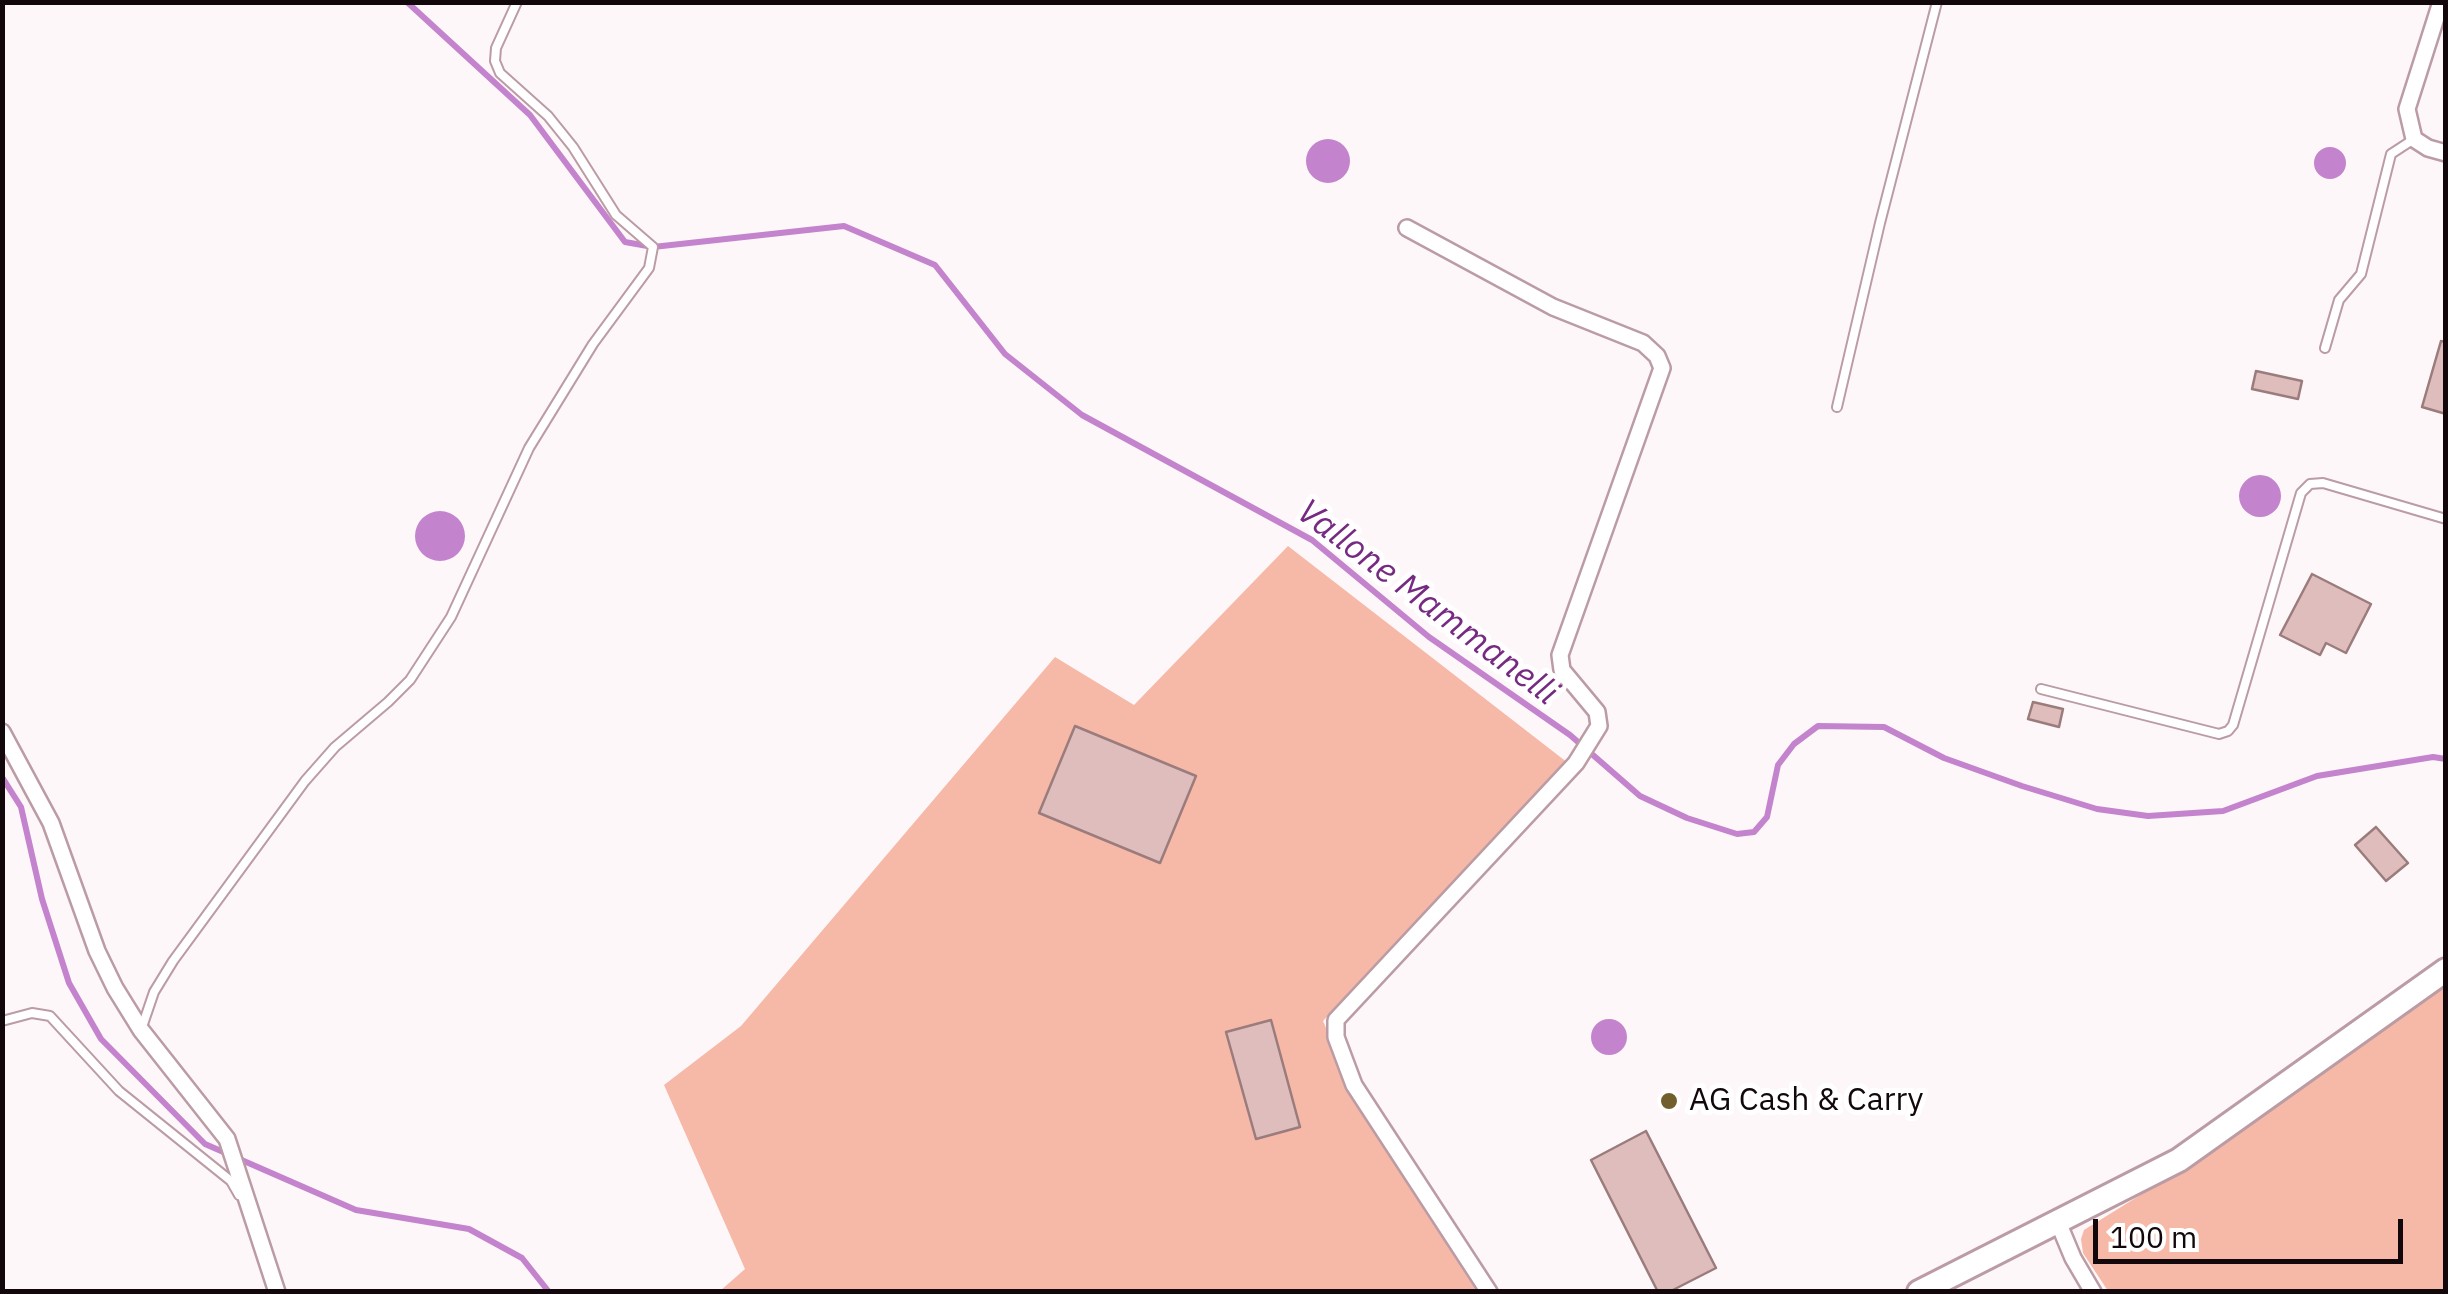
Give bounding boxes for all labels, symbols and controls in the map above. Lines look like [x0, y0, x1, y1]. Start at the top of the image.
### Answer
water label: Vallone Mammanelli [1288, 491, 1566, 715]
place label: AG Cash & Carry [1689, 1082, 1924, 1120]
marker: AG Cash & Carry [1658, 1090, 1680, 1112]
scale bar [2098, 1199, 2408, 1261]
text: 100 m [2110, 1217, 2197, 1256]

